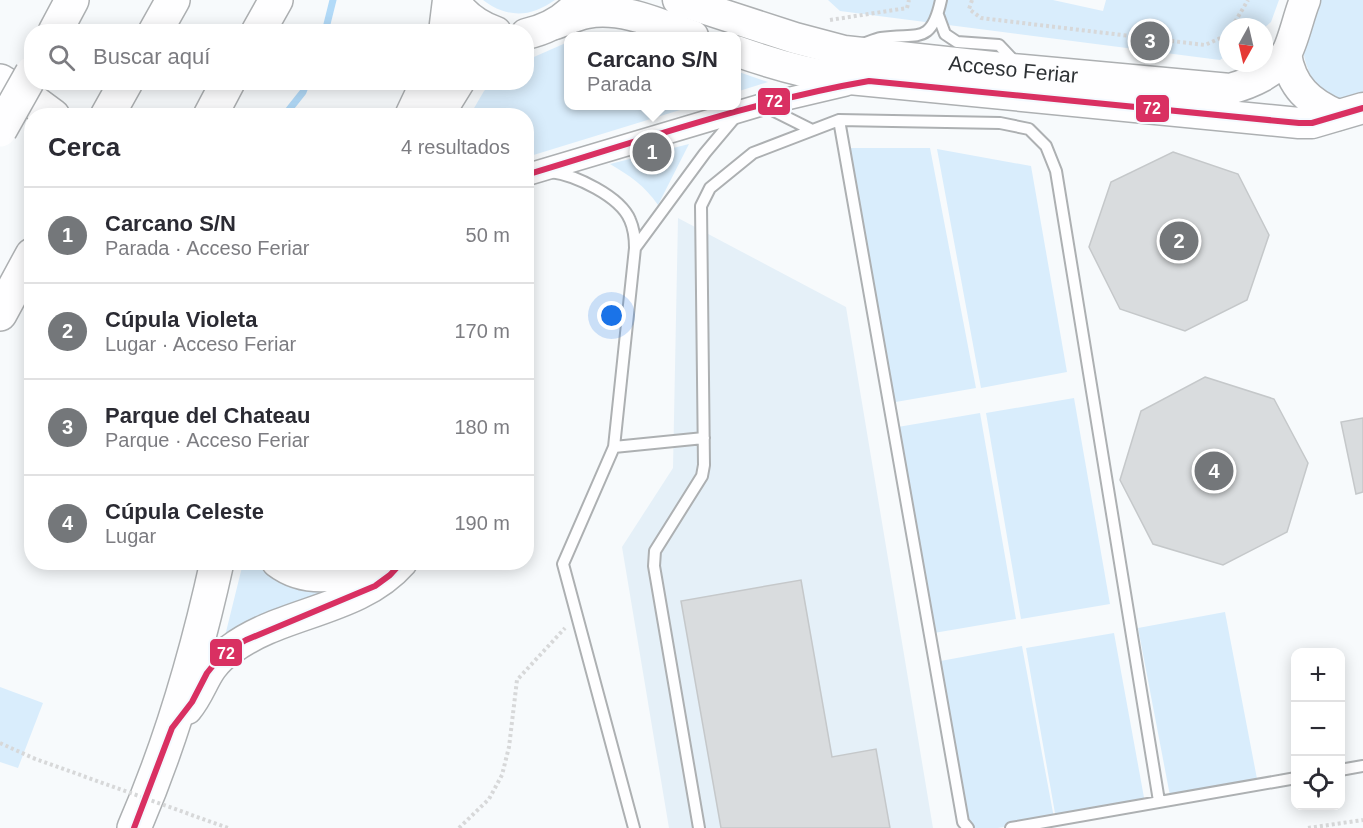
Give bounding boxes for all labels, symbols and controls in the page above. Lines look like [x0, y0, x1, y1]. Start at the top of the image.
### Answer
pin: 3 [1130, 18, 1170, 63]
north arrow [1219, 18, 1273, 72]
search box [24, 24, 534, 90]
popup [564, 32, 741, 110]
icon: search [45, 41, 78, 74]
text: Buscar aquí [93, 44, 210, 69]
text: Carcano S/N [587, 47, 718, 72]
street label: Acceso Feriar [948, 51, 1079, 86]
text: Parada [587, 73, 652, 95]
line badge: 72 [757, 87, 791, 116]
text: 72 [765, 93, 783, 110]
line badge: 72 [1135, 94, 1170, 123]
text: 72 [1143, 100, 1161, 117]
pin: 1 [632, 130, 672, 174]
text: Cerca [48, 132, 120, 162]
text: 4 resultados [401, 136, 510, 158]
text: Carcano S/N [105, 211, 236, 236]
pin: 2 [1160, 218, 1198, 264]
text: 1 [62, 224, 73, 246]
text: 50 m [466, 224, 510, 246]
text: Parada · Acceso Feriar [105, 237, 310, 259]
your location [597, 301, 626, 330]
text: Cúpula Violeta [105, 307, 257, 332]
text: 2 [62, 320, 73, 342]
text: 170 m [454, 320, 510, 342]
text: Lugar · Acceso Feriar [105, 333, 296, 355]
text: Parque del Chateau [105, 403, 310, 428]
text: 3 [62, 416, 73, 438]
text: 180 m [454, 416, 510, 438]
text: Parque · Acceso Feriar [105, 429, 310, 451]
pin: 4 [1194, 448, 1234, 494]
text: Cúpula Celeste [105, 499, 264, 524]
text: 4 [62, 512, 73, 534]
text: 190 m [454, 512, 510, 534]
text: Lugar [105, 525, 156, 547]
line badge: 72 [209, 638, 243, 667]
text: 72 [217, 645, 235, 662]
map controls [1291, 648, 1345, 810]
button: + [1291, 648, 1345, 702]
button: − [1291, 702, 1345, 756]
button: locate [1291, 756, 1345, 810]

